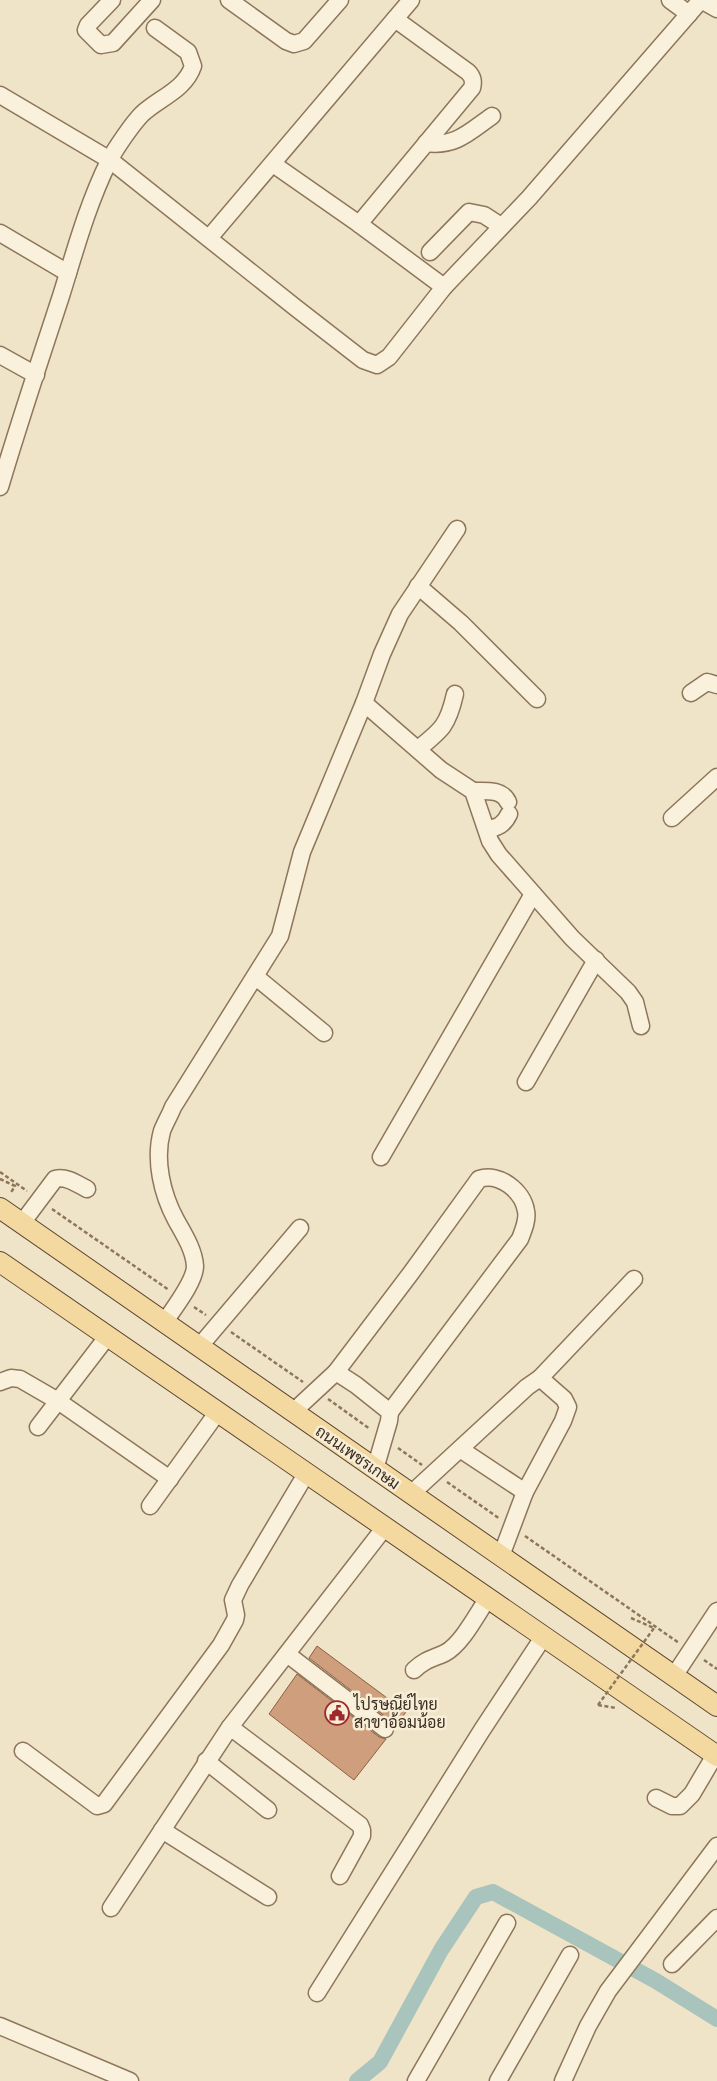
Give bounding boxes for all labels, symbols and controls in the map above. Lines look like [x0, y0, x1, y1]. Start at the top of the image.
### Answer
street label: ถนนเพชรเกษม [312, 1421, 403, 1493]
place label: ไปรษณีย์ไทย สาขาอ้อมน้อย [352, 1692, 446, 1732]
public building icon: ไปรษณีย์ไทย สาขาอ้อมน้อย [324, 1700, 350, 1726]

